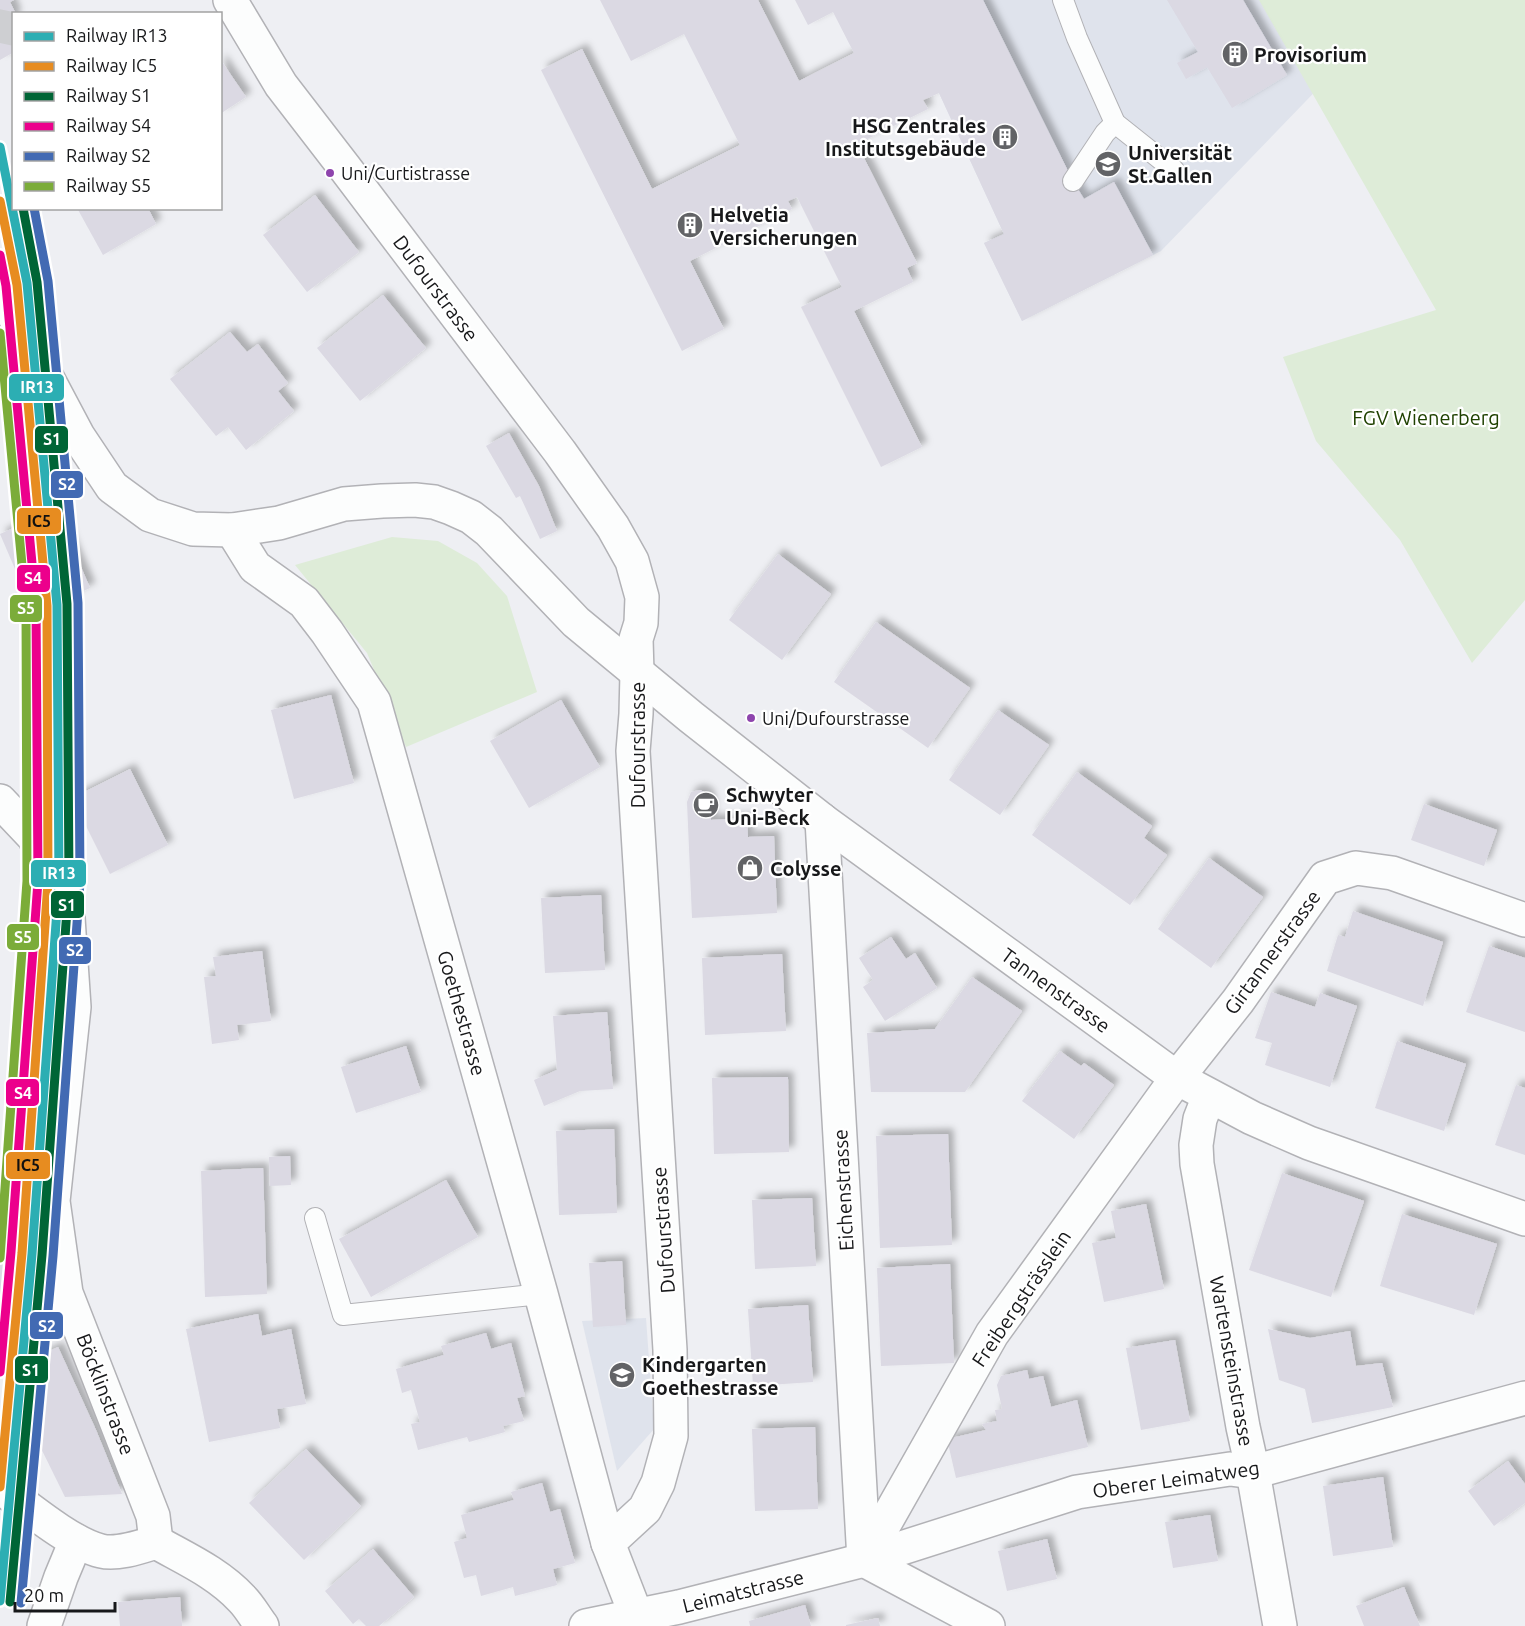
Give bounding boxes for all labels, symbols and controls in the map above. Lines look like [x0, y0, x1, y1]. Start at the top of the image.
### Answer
legend [12, 12, 222, 210]
text: Railway IR13 [66, 25, 168, 45]
building icon: Provisorium [1220, 39, 1250, 69]
place label: Provisorium [1254, 43, 1367, 66]
text: Railway IC5 [66, 55, 157, 75]
text: Railway S1 [66, 85, 151, 105]
place label: HSG Zentrales Institutsgebäude [825, 114, 986, 160]
text: Railway S4 [66, 115, 151, 135]
building icon: HSG Zentrales Institutsgebäude [990, 122, 1020, 152]
place label: Universität St.Gallen [1128, 141, 1232, 187]
text: Railway S2 [66, 145, 151, 165]
school or university icon: Universität St.Gallen [1093, 149, 1123, 179]
place label: Uni/Curtistrasse [341, 163, 470, 183]
marker: Uni/Curtistrasse [324, 167, 336, 179]
text: Railway S5 [66, 175, 151, 195]
place label: Helvetia Versicherungen [710, 203, 857, 249]
building icon: Helvetia Versicherungen [675, 210, 705, 240]
street label: Dufourstrasse [389, 231, 483, 345]
line badge: IR13 [8, 373, 65, 402]
text: IR13 [20, 378, 54, 396]
park label: FGV Wienerberg [1352, 406, 1500, 429]
line badge: S1 [34, 425, 69, 454]
text: S1 [43, 430, 61, 448]
line badge: S2 [50, 470, 84, 499]
text: S2 [58, 475, 76, 493]
line badge: IC5 [16, 507, 62, 535]
text: IC5 [27, 512, 51, 530]
line badge: S4 [16, 564, 51, 593]
text: S4 [24, 569, 42, 587]
line badge: S5 [9, 594, 43, 623]
text: S5 [17, 599, 35, 617]
street label: Dufourstrasse [626, 682, 649, 808]
place label: Uni/Dufourstrasse [762, 708, 910, 728]
marker: Uni/Dufourstrasse [745, 712, 757, 724]
place label: Schwyter Uni-Beck [726, 783, 814, 829]
cafe icon: Schwyter Uni-Beck [691, 790, 721, 820]
shop icon: Colysse [735, 853, 765, 883]
place label: Colysse [770, 857, 842, 880]
line badge: IR13 [30, 859, 87, 888]
text: IR13 [42, 864, 76, 882]
street label: Girtannerstrasse [1219, 885, 1325, 1019]
line badge: S1 [50, 890, 85, 919]
text: S1 [58, 896, 76, 914]
line badge: S5 [6, 923, 40, 951]
text: S5 [14, 928, 32, 946]
line badge: S2 [58, 936, 92, 965]
text: S2 [66, 941, 84, 959]
street label: Tannenstrasse [997, 943, 1115, 1037]
street label: Goethestrasse [433, 948, 491, 1078]
line badge: S4 [5, 1078, 40, 1107]
text: S4 [14, 1084, 32, 1102]
street label: Eichenstrasse [828, 1128, 858, 1252]
line badge: IC5 [5, 1151, 51, 1180]
text: IC5 [16, 1156, 40, 1174]
street label: Dufourstrasse [647, 1166, 679, 1294]
street label: Freibergsträsslein [967, 1225, 1075, 1371]
street label: Wartensteinstrasse [1206, 1274, 1258, 1448]
line badge: S2 [29, 1311, 64, 1340]
text: S2 [38, 1317, 56, 1335]
street label: Böcklinstrasse [72, 1330, 140, 1458]
place label: Kindergarten Goethestrasse [642, 1353, 779, 1399]
line badge: S1 [14, 1355, 49, 1384]
school or university icon: Kindergarten Goethestrasse [607, 1360, 637, 1390]
text: S1 [22, 1361, 40, 1379]
street label: Oberer Leimatweg [1091, 1456, 1261, 1502]
street label: Leimatstrasse [680, 1565, 806, 1617]
scale bar [15, 1575, 116, 1613]
text: 20 m [24, 1585, 64, 1605]

